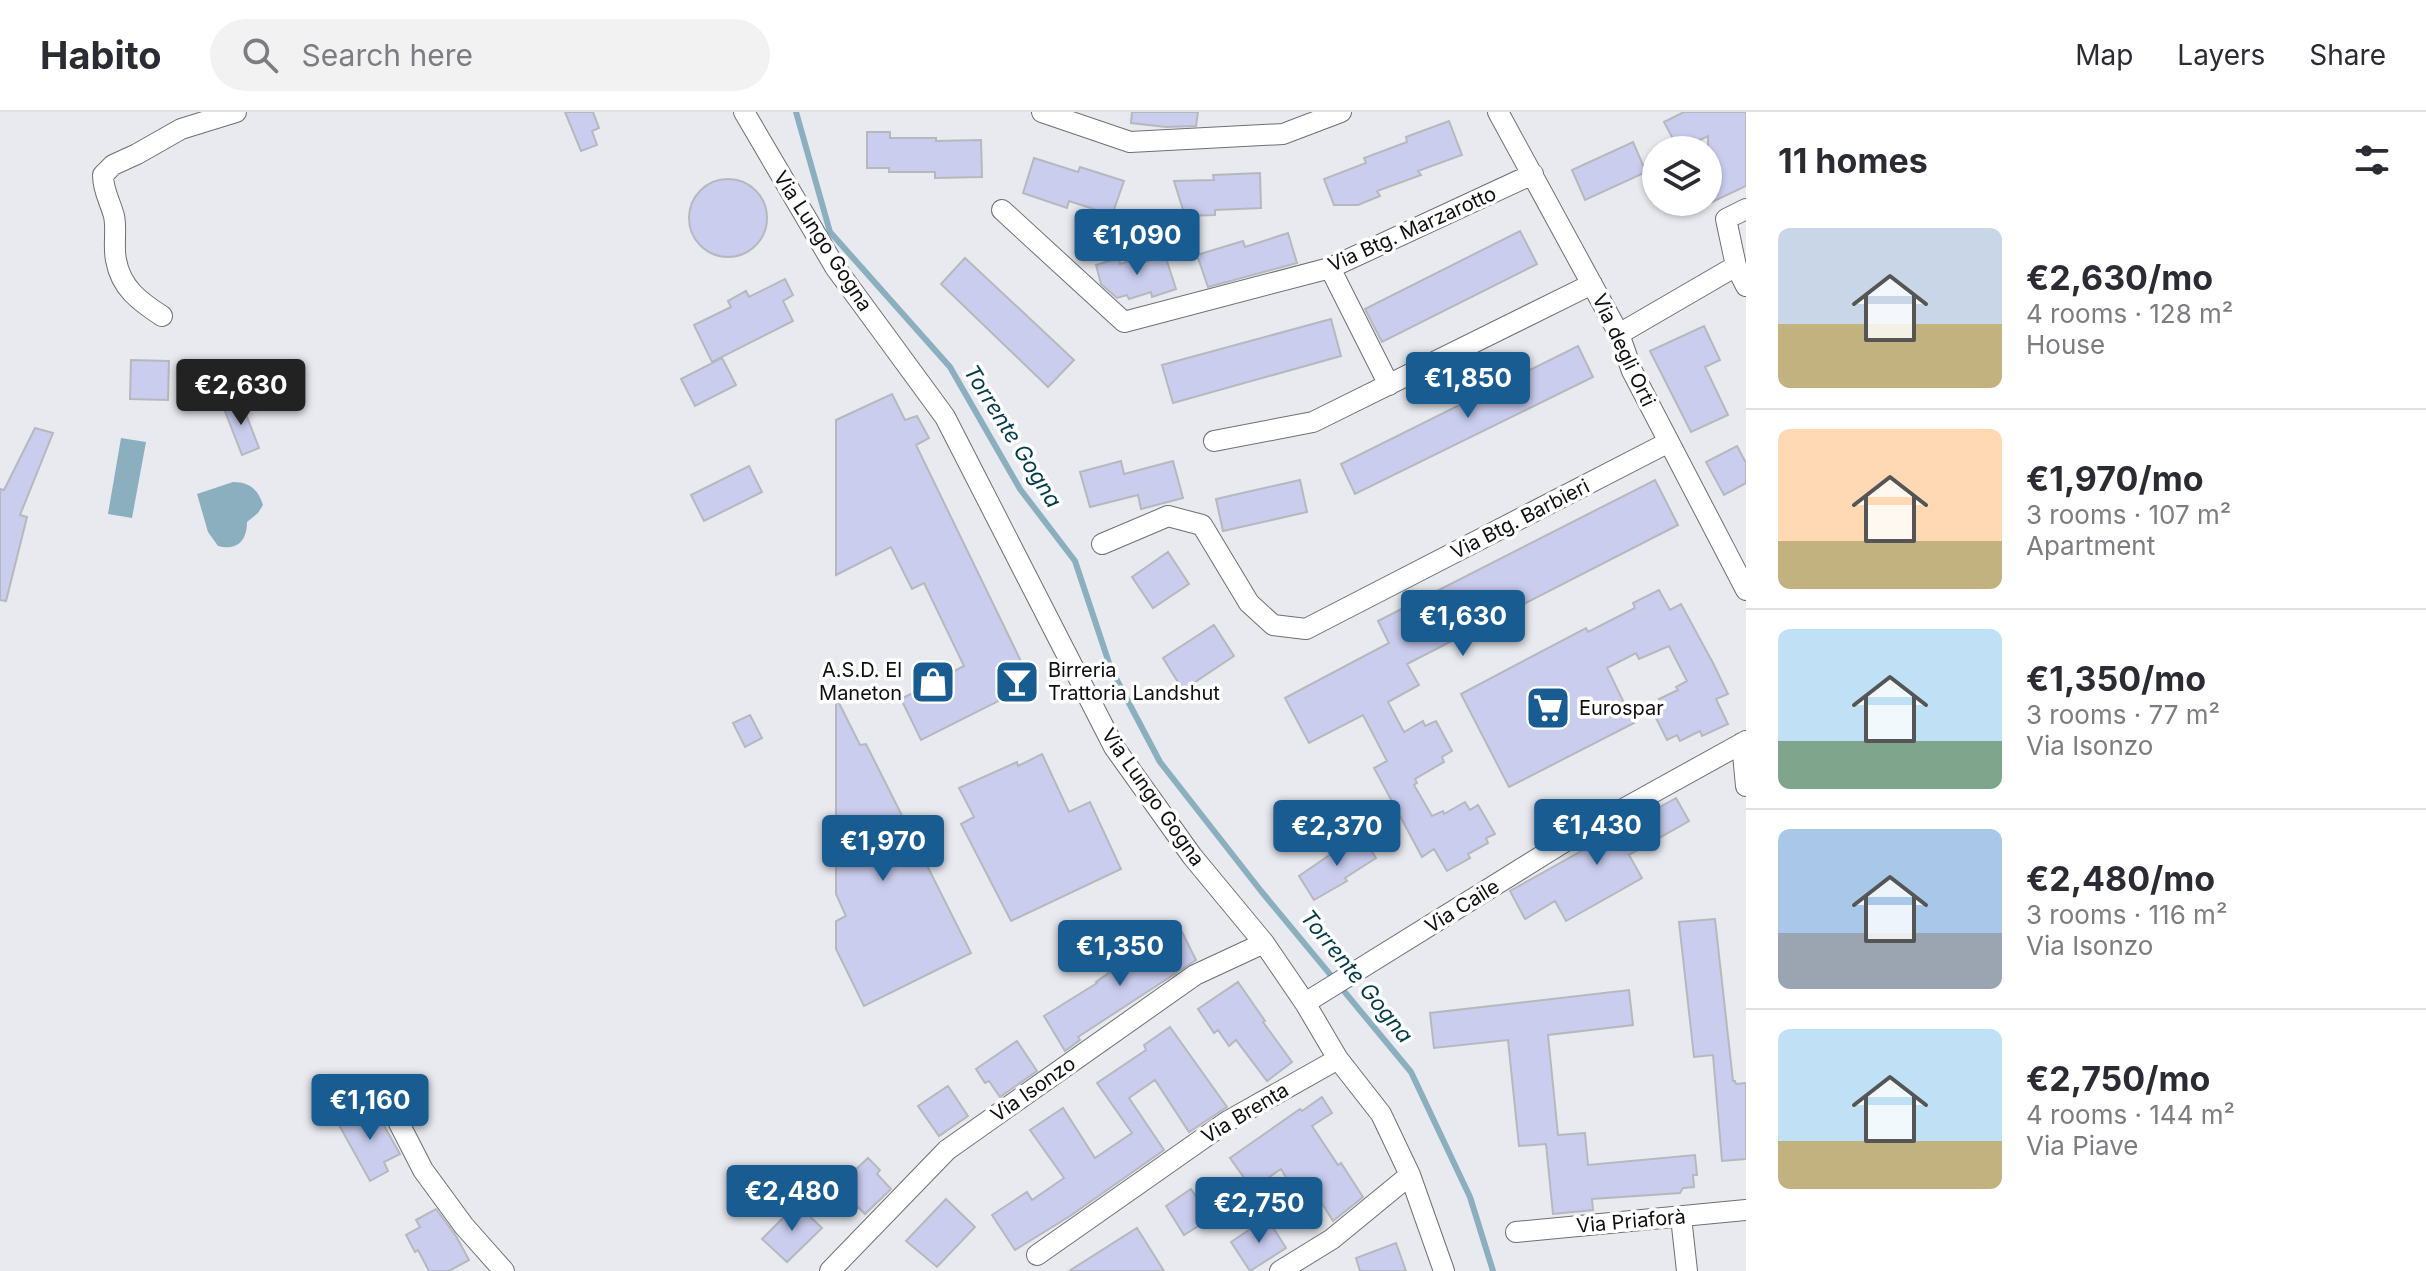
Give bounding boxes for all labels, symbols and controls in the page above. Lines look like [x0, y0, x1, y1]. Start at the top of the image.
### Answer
search box [210, 19, 770, 91]
text: Habito [40, 32, 162, 78]
icon: search [238, 33, 282, 77]
text: Search here [302, 37, 473, 73]
text: Map [2075, 38, 2133, 72]
text: Layers [2177, 38, 2265, 72]
text: Share [2309, 38, 2386, 72]
map controls [1642, 136, 1722, 216]
button: layers [1642, 136, 1722, 216]
icon: filters [2350, 138, 2394, 182]
text: 11 homes [1778, 140, 1928, 181]
street label: Via Lungo Gogna [769, 166, 877, 316]
street label: Via Btg. Marzarotto [1324, 181, 1500, 277]
pin: €1,090 [1072, 209, 1202, 277]
text: €1,090 [1093, 219, 1181, 250]
text: €2,630/mo [2026, 257, 2213, 298]
icon: home [1842, 260, 1938, 356]
street label: Via degli Orti [1587, 290, 1661, 410]
text: 4 rooms · 128 m² [2026, 298, 2233, 329]
text: House [2026, 329, 2105, 360]
pin: €1,850 [1403, 352, 1533, 420]
pin: €2,630 [176, 359, 306, 427]
water label: Torrente Gogna [959, 360, 1067, 512]
text: €1,850 [1424, 362, 1512, 393]
text: €2,630 [194, 369, 288, 400]
text: €1,970/mo [2026, 458, 2204, 499]
icon: home [1842, 461, 1938, 557]
street label: Via Btg. Barbieri [1447, 474, 1593, 564]
text: 3 rooms · 107 m² [2026, 499, 2231, 530]
text: Apartment [2026, 530, 2155, 561]
pin: €1,630 [1398, 590, 1528, 658]
text: €1,630 [1419, 600, 1507, 631]
place label: A.S.D. El Maneton [819, 658, 902, 705]
shop icon: A.S.D. El Maneton [909, 658, 957, 706]
bar icon: Birreria Trattoria Landshut [993, 658, 1041, 706]
place label: Birreria Trattoria Landshut [1048, 658, 1220, 705]
text: €1,350/mo [2026, 658, 2206, 699]
icon: home [1842, 661, 1938, 757]
supermarket icon: Eurospar [1524, 684, 1572, 732]
place label: Eurospar [1579, 696, 1664, 720]
text: 3 rooms · 77 m² [2026, 699, 2220, 730]
street label: Via Lungo Gogna [1097, 724, 1209, 870]
text: Via Isonzo [2026, 730, 2153, 761]
pin: €1,430 [1532, 799, 1662, 867]
pin: €2,370 [1272, 800, 1402, 868]
text: €1,430 [1552, 809, 1642, 840]
text: €2,370 [1291, 810, 1383, 841]
pin: €1,970 [818, 815, 948, 883]
text: €1,970 [840, 825, 926, 856]
text: €2,480/mo [2026, 858, 2215, 899]
icon: home [1842, 861, 1938, 957]
street label: Via Caile [1421, 874, 1503, 938]
text: 3 rooms · 116 m² [2026, 899, 2227, 930]
water label: Torrente Gogna [1295, 904, 1419, 1048]
pin: €1,350 [1055, 920, 1185, 988]
text: €1,350 [1076, 930, 1164, 961]
text: Via Isonzo [2026, 930, 2153, 961]
street label: Via Isonzo [986, 1051, 1080, 1127]
text: €2,750/mo [2026, 1058, 2210, 1099]
icon: home [1842, 1061, 1938, 1157]
pin: €1,160 [305, 1074, 435, 1142]
street label: Via Brenta [1197, 1078, 1293, 1148]
text: €1,160 [330, 1084, 410, 1115]
text: 4 rooms · 144 m² [2026, 1099, 2235, 1130]
text: Via Piave [2026, 1130, 2139, 1161]
pin: €2,480 [727, 1165, 857, 1233]
text: €2,480 [745, 1175, 839, 1206]
pin: €2,750 [1194, 1177, 1324, 1245]
text: €2,750 [1213, 1187, 1305, 1218]
street label: Via Priaforà [1575, 1204, 1687, 1238]

